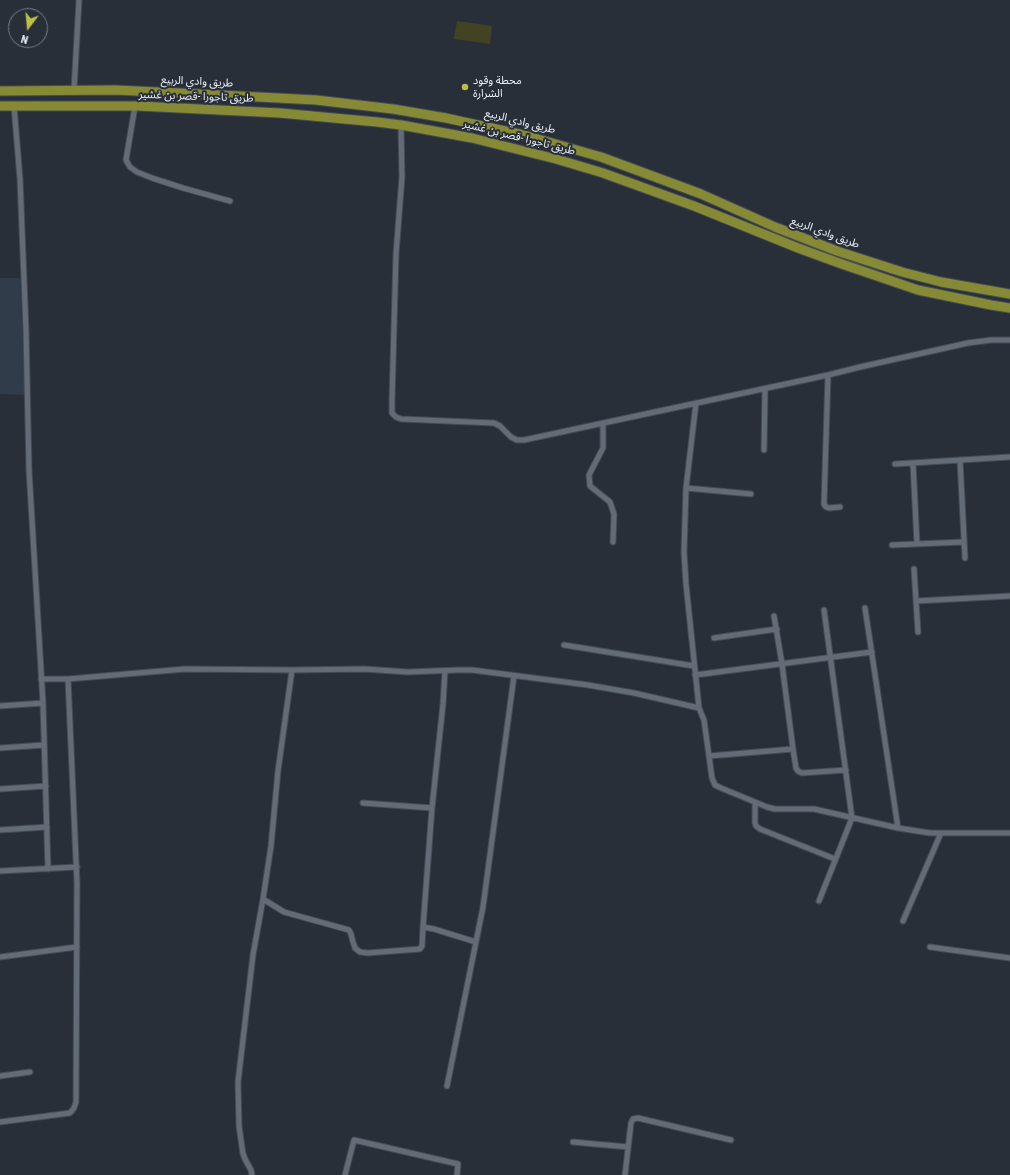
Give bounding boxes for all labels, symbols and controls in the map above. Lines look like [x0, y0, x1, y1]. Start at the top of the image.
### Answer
north arrow [8, 8, 48, 48]
text: N [20, 32, 30, 46]
street label: طريق وادي الربيع [161, 74, 233, 90]
place label: محطة وقود الشرارة [473, 74, 522, 100]
marker: محطة وقود الشرارة [460, 82, 470, 92]
street label: طريق تاجورا -قصر بن غشير [138, 88, 254, 106]
street label: طريق وادي الربيع [483, 107, 557, 137]
street label: طريق تاجورا -قصر بن غشير [462, 118, 576, 158]
street label: طريق وادي الربيع [789, 214, 861, 252]

